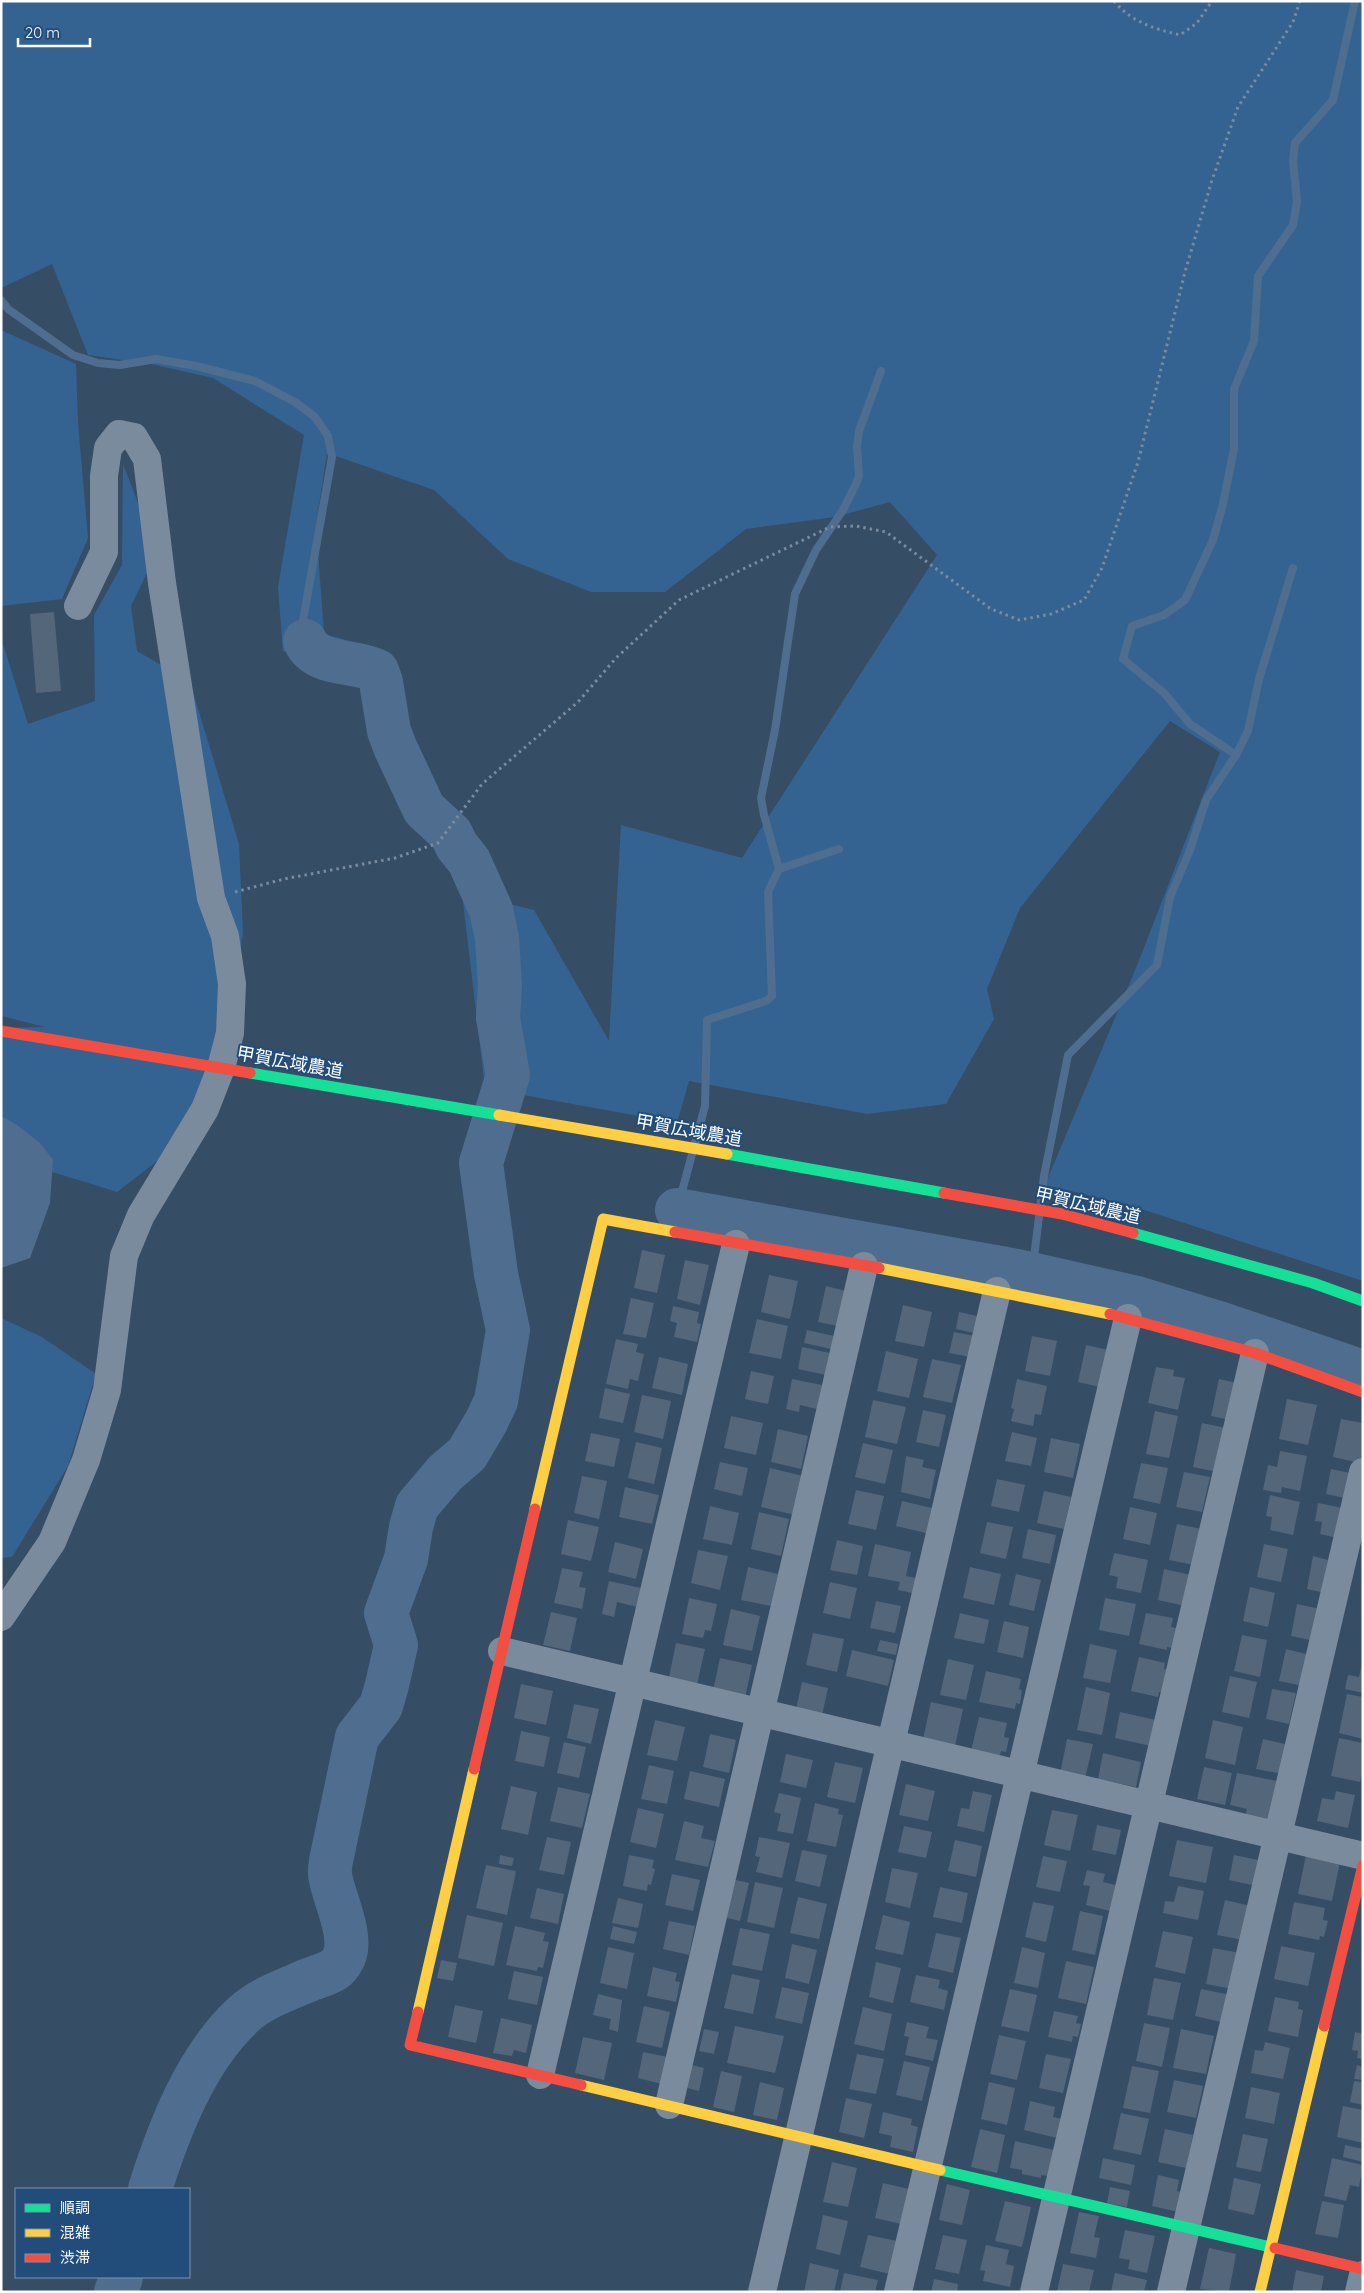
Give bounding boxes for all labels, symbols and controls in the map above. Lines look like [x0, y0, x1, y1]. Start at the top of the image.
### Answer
scale bar [18, 15, 90, 47]
text: 20 m [25, 23, 60, 42]
street label: 甲賀広域農道 [235, 1041, 345, 1083]
street label: 甲賀広域農道 [634, 1109, 744, 1151]
street label: 甲賀広域農道 [1033, 1182, 1143, 1228]
legend [15, 2188, 190, 2278]
text: 順調 [60, 2198, 90, 2217]
text: 混雑 [60, 2223, 90, 2242]
text: 渋滞 [60, 2248, 90, 2267]

